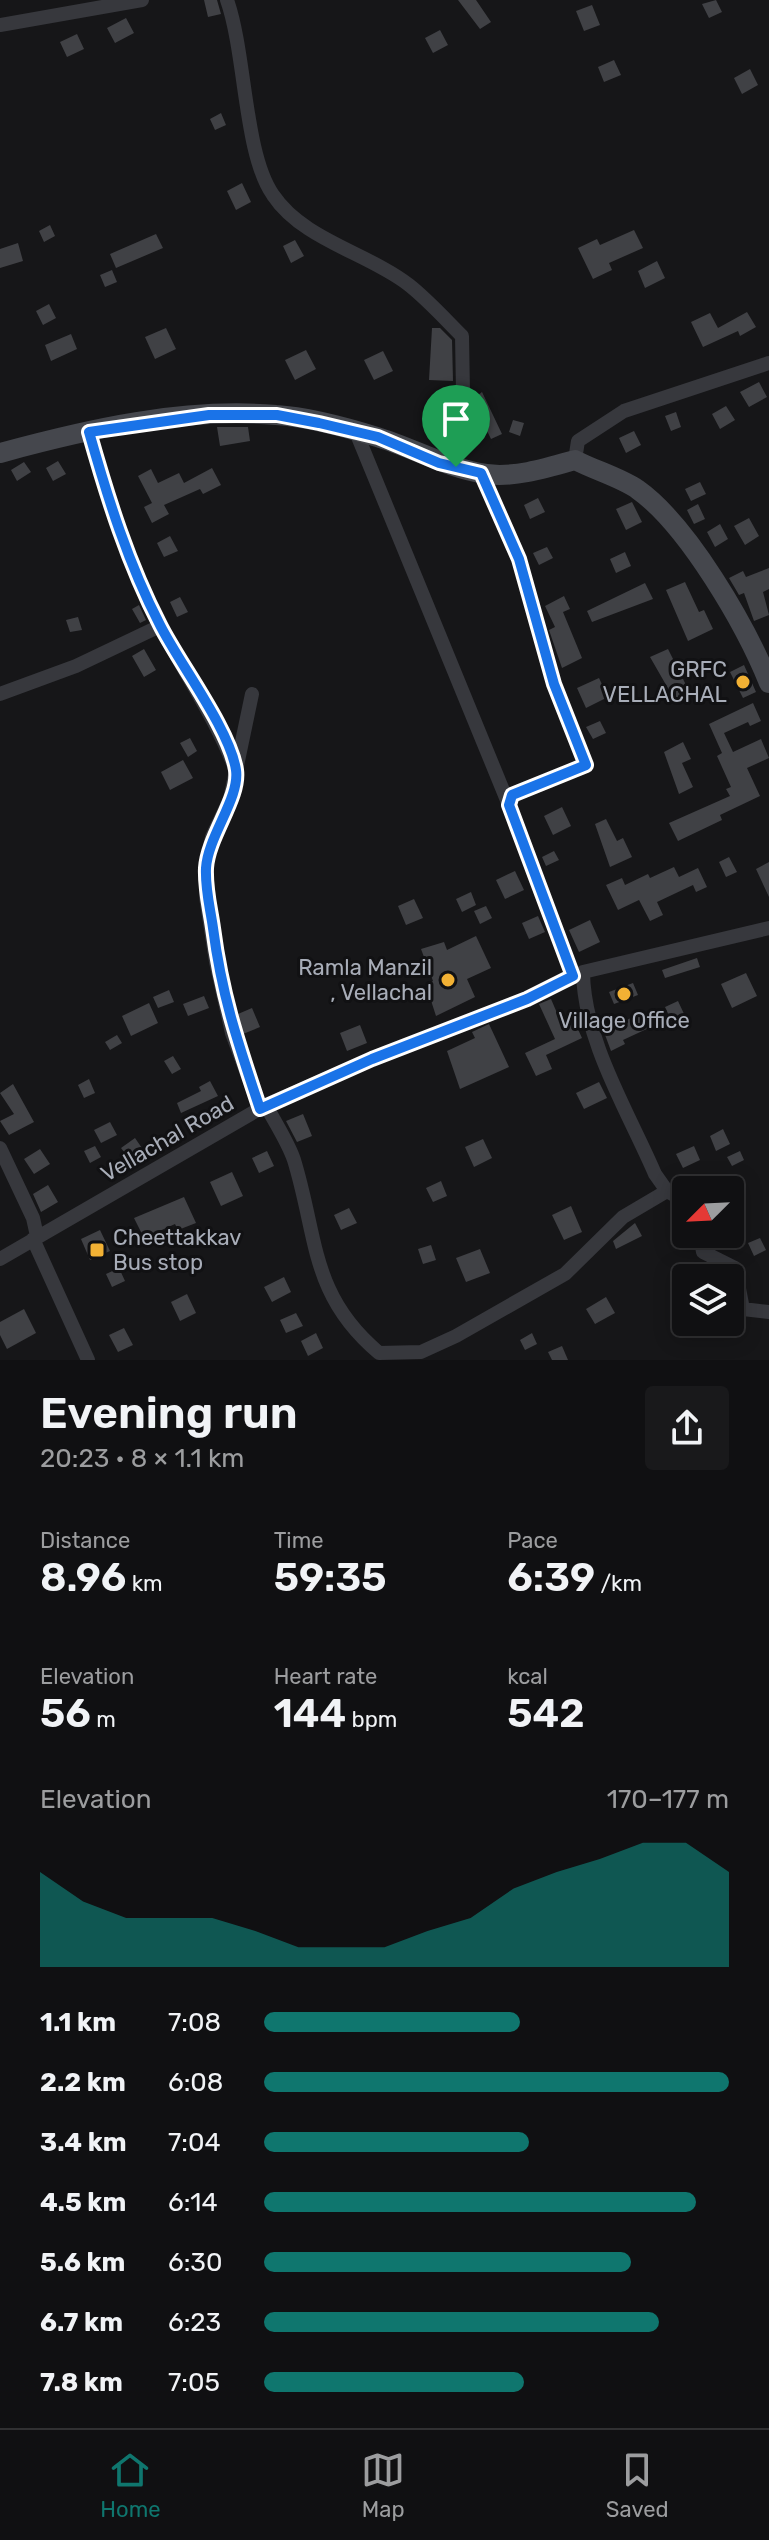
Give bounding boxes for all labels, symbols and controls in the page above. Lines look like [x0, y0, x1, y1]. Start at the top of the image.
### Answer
pin [422, 385, 490, 467]
icon: arrive [434, 397, 478, 441]
place label: GRFC VELLACHAL [603, 656, 727, 708]
marker: GRFC VELLACHAL [734, 673, 752, 691]
place label: Ramla Manzil , Vellachal [298, 954, 432, 1006]
marker: Ramla Manzil , Vellachal [439, 971, 457, 989]
marker: Village Office [615, 985, 633, 1003]
place label: Village Office [558, 1007, 690, 1034]
street label: Vellachal Road [96, 1089, 239, 1187]
north arrow [672, 1176, 744, 1248]
map controls [672, 1176, 744, 1336]
place label: Cheettakkav Bus stop [113, 1224, 242, 1276]
marker: Cheettakkav Bus stop [88, 1241, 106, 1259]
button: layers [672, 1264, 744, 1336]
button: share [645, 1386, 729, 1470]
text: Evening run [40, 1387, 298, 1439]
text: 20:23 · 8 × 1.1 km [40, 1443, 244, 1474]
text: Distance [40, 1527, 130, 1554]
text: Time [274, 1527, 324, 1554]
text: Pace [507, 1527, 558, 1554]
text: 8.96 [40, 1554, 126, 1601]
text: 59:35 [274, 1554, 386, 1601]
text: 6:39 [507, 1554, 595, 1601]
text: km [126, 1570, 163, 1597]
text: /km [595, 1570, 642, 1597]
text: Elevation [40, 1663, 134, 1690]
text: Heart rate [274, 1663, 377, 1690]
text: kcal [507, 1663, 548, 1690]
text: 56 [40, 1690, 91, 1737]
text: 144 [274, 1690, 346, 1737]
text: 542 [507, 1690, 585, 1737]
text: m [91, 1706, 116, 1733]
text: bpm [346, 1706, 397, 1733]
text: Elevation [40, 1784, 151, 1815]
text: 170–177 m [607, 1784, 729, 1815]
text: 1.1 km [40, 2007, 116, 2038]
text: 7:08 [168, 2007, 221, 2038]
text: 2.2 km [40, 2067, 126, 2098]
text: 6:08 [168, 2067, 223, 2098]
text: 3.4 km [40, 2127, 127, 2158]
text: 7:04 [168, 2127, 221, 2158]
text: 4.5 km [40, 2187, 126, 2218]
text: 6:14 [168, 2187, 218, 2218]
text: 5.6 km [40, 2247, 125, 2278]
text: 6:30 [168, 2247, 222, 2278]
text: 6.7 km [40, 2307, 123, 2338]
text: 6:23 [168, 2307, 221, 2338]
text: 7.8 km [40, 2367, 123, 2398]
text: 7:05 [168, 2367, 220, 2398]
tab: Home [100, 2448, 161, 2523]
tab: Map [361, 2448, 405, 2523]
tab: Saved [606, 2448, 669, 2523]

